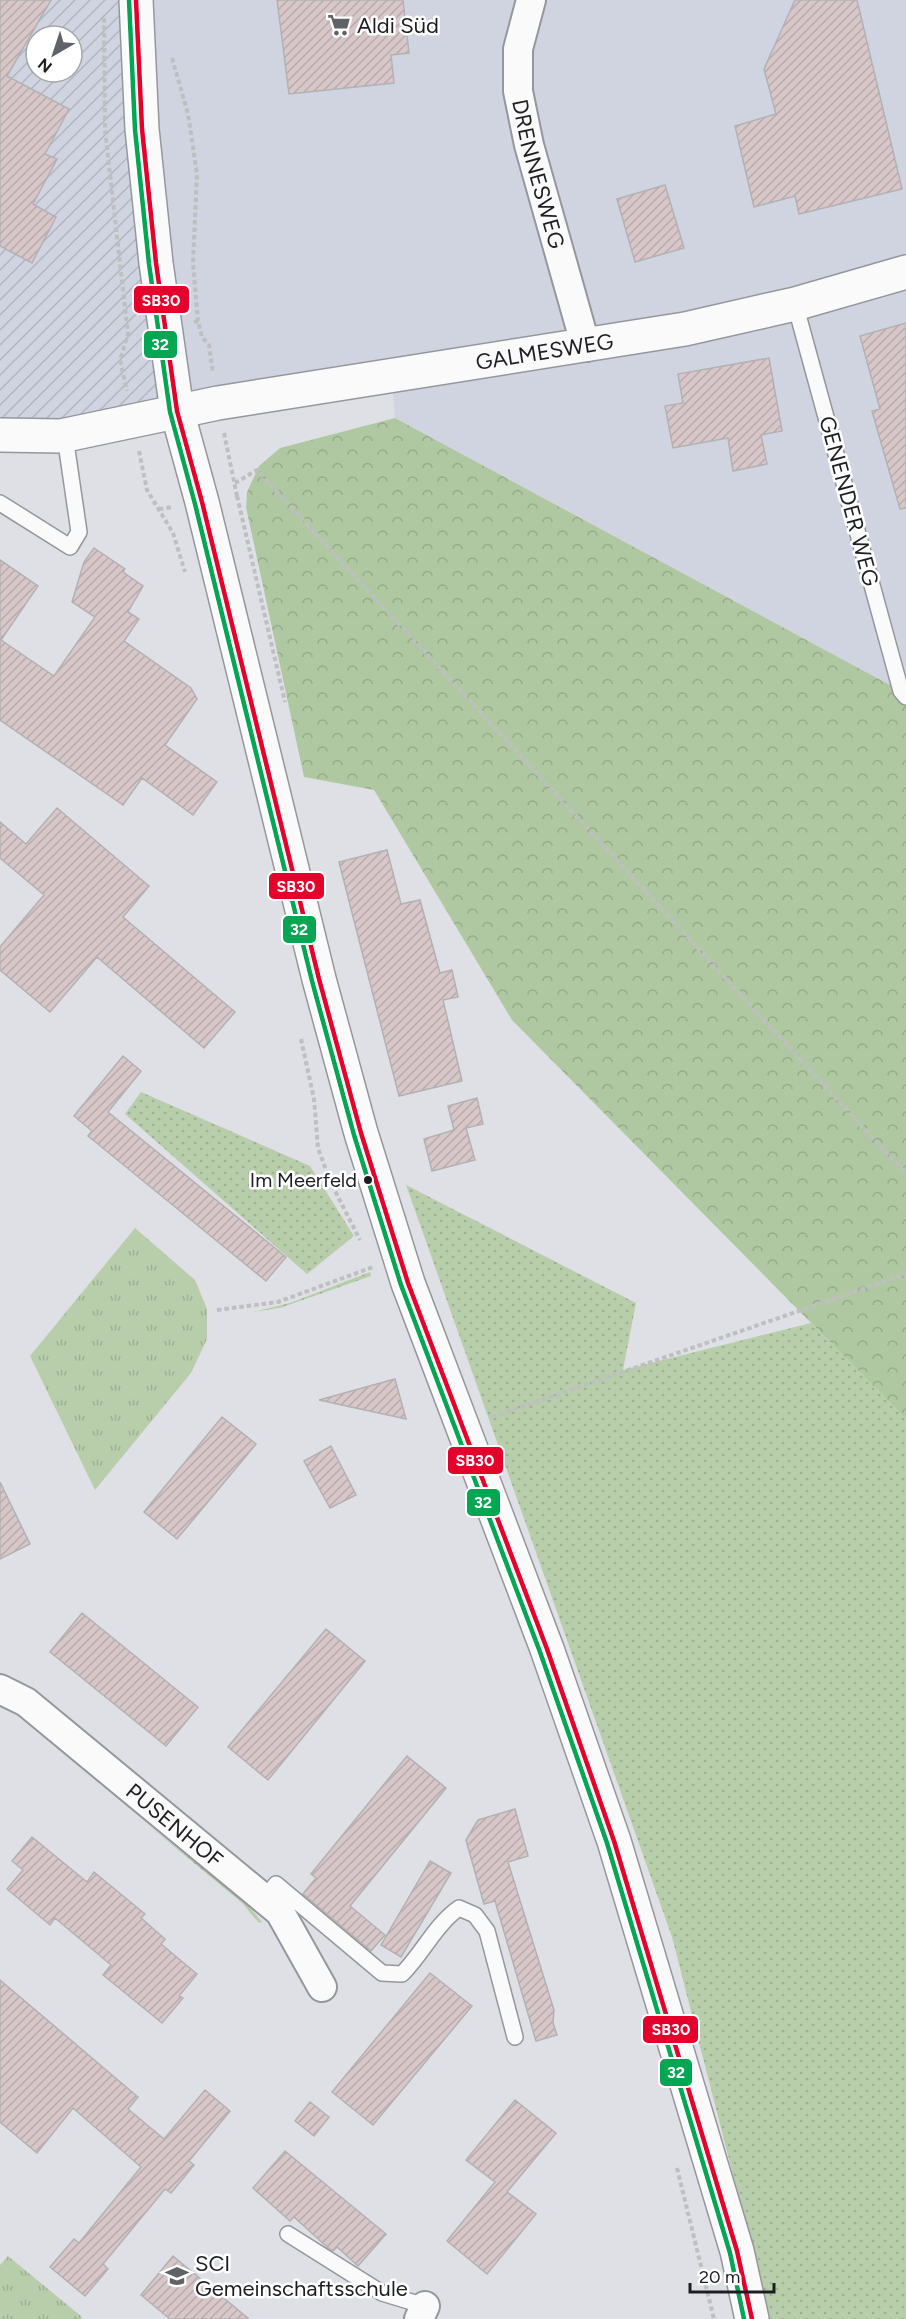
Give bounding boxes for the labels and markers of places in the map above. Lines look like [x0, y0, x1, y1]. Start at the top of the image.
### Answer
supermarket icon: Aldi Süd [326, 12, 352, 38]
place label: Aldi Süd [357, 12, 439, 39]
place label: Im Meerfeld [250, 1168, 357, 1192]
marker: Im Meerfeld [362, 1174, 374, 1186]
place label: SCI Gemeinschaftsschule [195, 2250, 408, 2302]
school or university icon: SCI Gemeinschaftsschule [164, 2263, 190, 2289]

